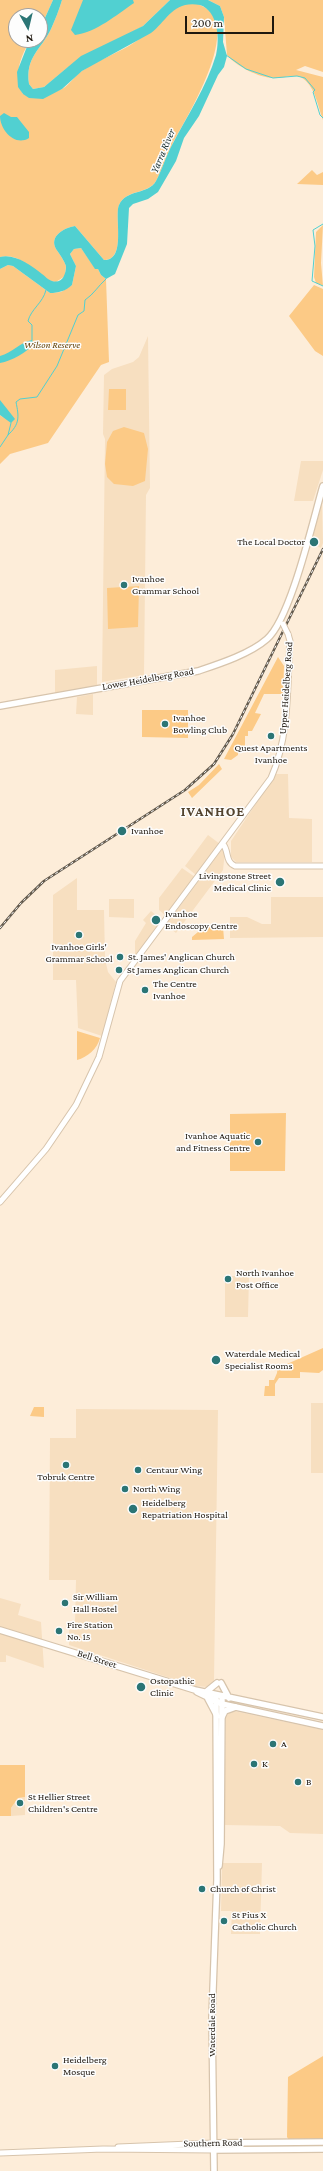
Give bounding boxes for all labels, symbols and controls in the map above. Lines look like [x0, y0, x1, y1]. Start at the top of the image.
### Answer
north arrow [8, 8, 48, 48]
scale bar [187, 8, 276, 34]
text: 200 m [192, 16, 223, 30]
text: N [25, 32, 34, 45]
water label: Yarra River [148, 127, 178, 175]
park label: Wilson Reserve [24, 339, 80, 351]
place label: The Local Doctor [237, 536, 305, 548]
marker: The Local Doctor [308, 536, 320, 548]
place label: Ivanhoe Grammar School [132, 573, 199, 596]
marker: Ivanhoe Grammar School [119, 580, 129, 590]
street label: Upper Heidelberg Road [277, 641, 295, 735]
street label: Lower Heidelberg Road [101, 665, 195, 693]
place label: Ivanhoe Bowling Club [173, 712, 227, 736]
marker: Ivanhoe Bowling Club [160, 719, 170, 729]
marker: Quest Apartments Ivanhoe [266, 731, 276, 741]
place label: Quest Apartments Ivanhoe [235, 742, 307, 766]
district label: IVANHOE [181, 804, 245, 820]
marker: Ivanhoe [116, 825, 128, 837]
place label: Ivanhoe [131, 825, 163, 837]
place label: Livingstone Street Medical Clinic [199, 870, 271, 894]
marker: Livingstone Street Medical Clinic [274, 876, 286, 888]
place label: Ivanhoe Endoscopy Centre [165, 908, 237, 932]
marker: Ivanhoe Endoscopy Centre [150, 914, 162, 926]
marker: Ivanhoe Girls' Grammar School [74, 930, 84, 940]
place label: Ivanhoe Girls' Grammar School [45, 941, 113, 964]
place label: St. James' Anglican Church [128, 951, 235, 963]
marker: St. James' Anglican Church [115, 952, 125, 962]
place label: St James Anglican Church [127, 964, 229, 976]
marker: St James Anglican Church [114, 965, 124, 975]
place label: The Centre Ivanhoe [153, 978, 197, 1002]
marker: The Centre Ivanhoe [140, 985, 150, 995]
place label: Ivanhoe Aquatic and Fitness Centre [176, 1130, 250, 1154]
marker: Ivanhoe Aquatic and Fitness Centre [253, 1137, 263, 1147]
place label: North Ivanhoe Post Office [236, 1267, 294, 1290]
marker: North Ivanhoe Post Office [223, 1274, 233, 1284]
place label: Waterdale Medical Specialist Rooms [225, 1348, 300, 1372]
marker: Waterdale Medical Specialist Rooms [210, 1354, 222, 1366]
marker: Tobruk Centre [61, 1460, 71, 1470]
place label: Centaur Wing [146, 1464, 202, 1476]
marker: Centaur Wing [133, 1465, 143, 1475]
place label: Tobruk Centre [37, 1471, 95, 1483]
place label: North Wing [133, 1483, 180, 1495]
marker: North Wing [120, 1484, 130, 1494]
place label: Heidelberg Repatriation Hospital [142, 1497, 228, 1520]
marker: Heidelberg Repatriation Hospital [127, 1503, 139, 1515]
place label: Sir William Hall Hostel [73, 1591, 118, 1614]
marker: Sir William Hall Hostel [60, 1598, 70, 1608]
place label: Fire Station No. 15 [67, 1619, 113, 1642]
marker: Fire Station No. 15 [54, 1626, 64, 1636]
street label: Bell Street [76, 1647, 118, 1671]
place label: Ostopathic Clinic [150, 1675, 194, 1698]
marker: Ostopathic Clinic [135, 1681, 147, 1693]
place label: A [281, 1738, 287, 1750]
marker: A [268, 1739, 278, 1749]
place label: K [262, 1758, 268, 1770]
marker: K [249, 1759, 259, 1769]
place label: B [306, 1776, 311, 1788]
marker: B [293, 1777, 303, 1787]
place label: St Hellier Street Children's Centre [28, 1791, 98, 1814]
marker: St Hellier Street Children's Centre [15, 1798, 25, 1808]
place label: Church of Christ [210, 1883, 276, 1895]
marker: Church of Christ [197, 1884, 207, 1894]
place label: St Pius X Catholic Church [232, 1909, 297, 1932]
marker: St Pius X Catholic Church [219, 1916, 229, 1926]
street label: Waterdale Road [206, 1993, 218, 2057]
place label: Heidelberg Mosque [63, 2054, 107, 2078]
marker: Heidelberg Mosque [50, 2061, 60, 2071]
street label: Southern Road [183, 2136, 243, 2150]

